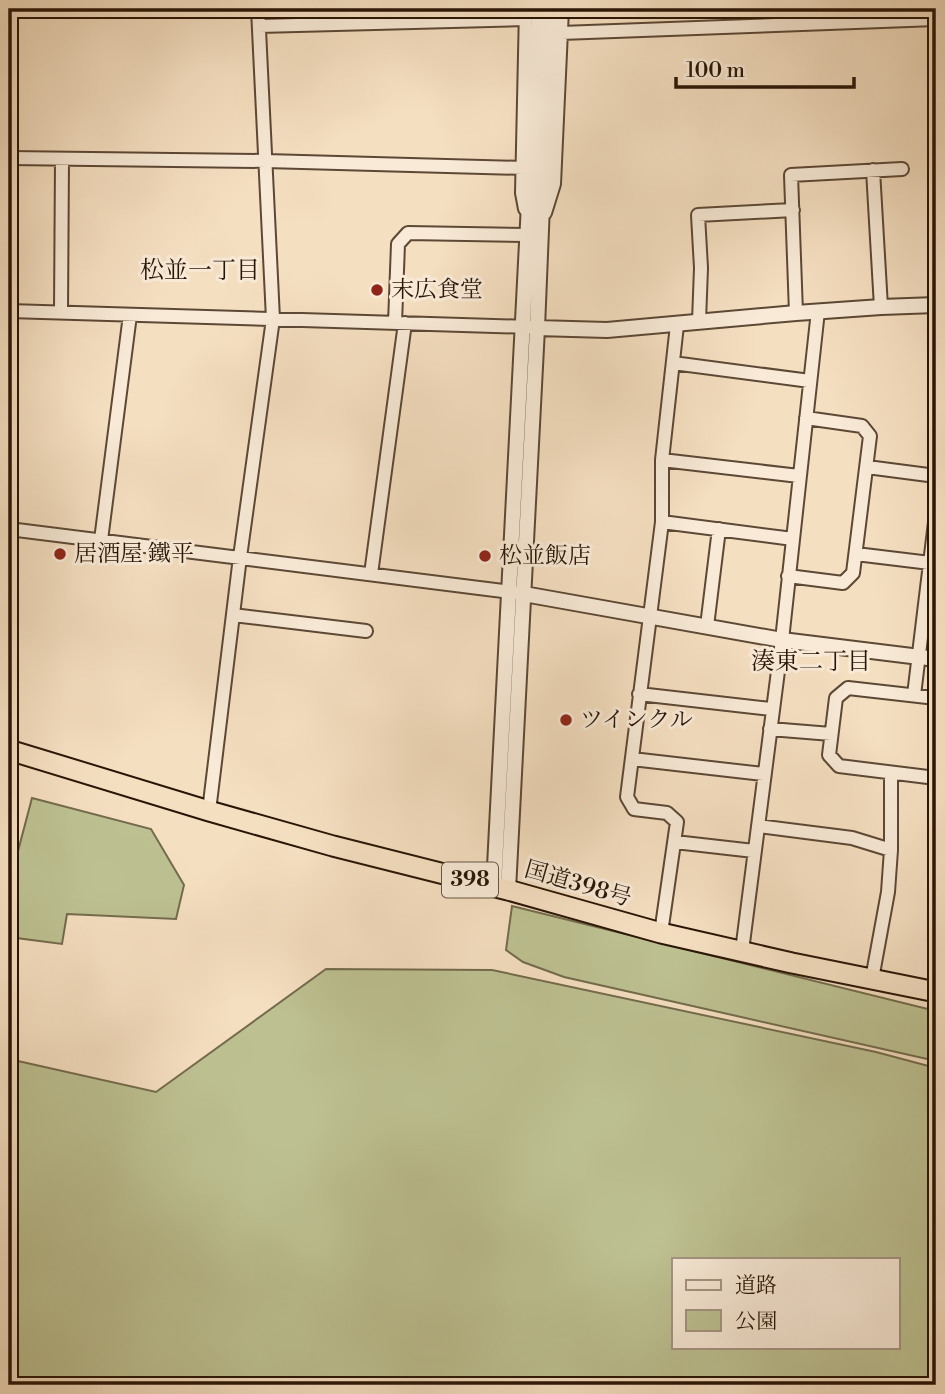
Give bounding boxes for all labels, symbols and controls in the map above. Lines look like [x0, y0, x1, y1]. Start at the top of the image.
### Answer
scale bar [676, 46, 854, 90]
text: 100 m [686, 58, 745, 84]
district label: 松並一丁目 [140, 256, 260, 286]
place label: 末広食堂 [391, 276, 483, 304]
marker: 末広食堂 [369, 282, 385, 298]
place label: 居酒屋 鐵平 [74, 540, 194, 568]
place label: 松並飯店 [499, 542, 591, 570]
marker: 居酒屋 鐵平 [52, 546, 68, 562]
marker: 松並飯店 [477, 548, 493, 564]
district label: 湊東二丁目 [751, 647, 871, 677]
place label: ツインクル [580, 706, 693, 734]
marker: ツインクル [558, 712, 574, 728]
street label: 国道398号 [521, 855, 635, 913]
road number: 398 [442, 862, 498, 898]
legend [672, 1258, 900, 1348]
text: 道路 [735, 1273, 777, 1299]
text: 公園 [735, 1309, 777, 1335]

